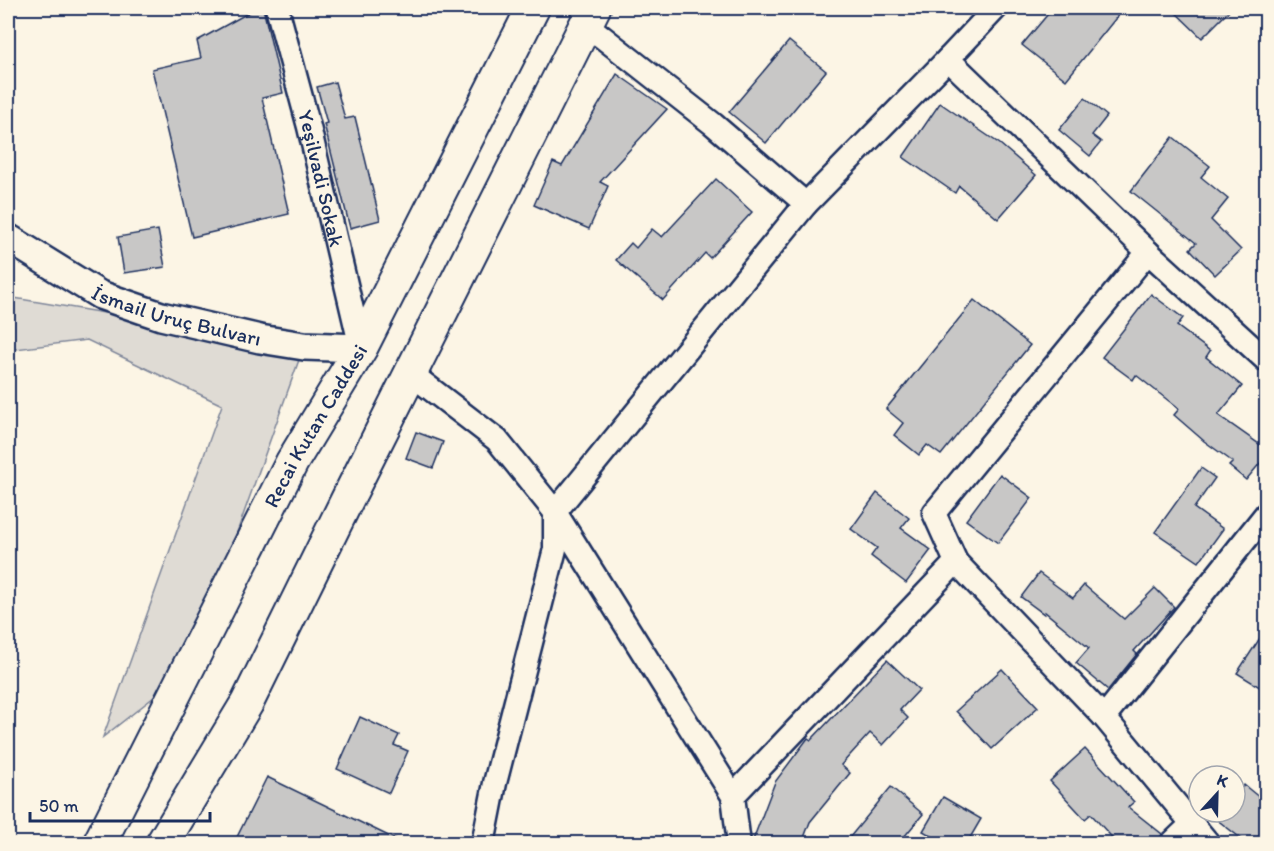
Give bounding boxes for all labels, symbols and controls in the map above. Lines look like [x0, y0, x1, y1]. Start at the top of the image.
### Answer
street label: Yeşilvadi Sokak [293, 107, 350, 249]
street label: İsmail Uruç Bulvarı [87, 280, 264, 351]
street label: Recai Kutan Caddesi [258, 339, 372, 511]
north arrow [1187, 764, 1247, 824]
text: K [1214, 770, 1231, 792]
scale bar [30, 785, 210, 823]
text: 50 m [39, 795, 79, 817]

